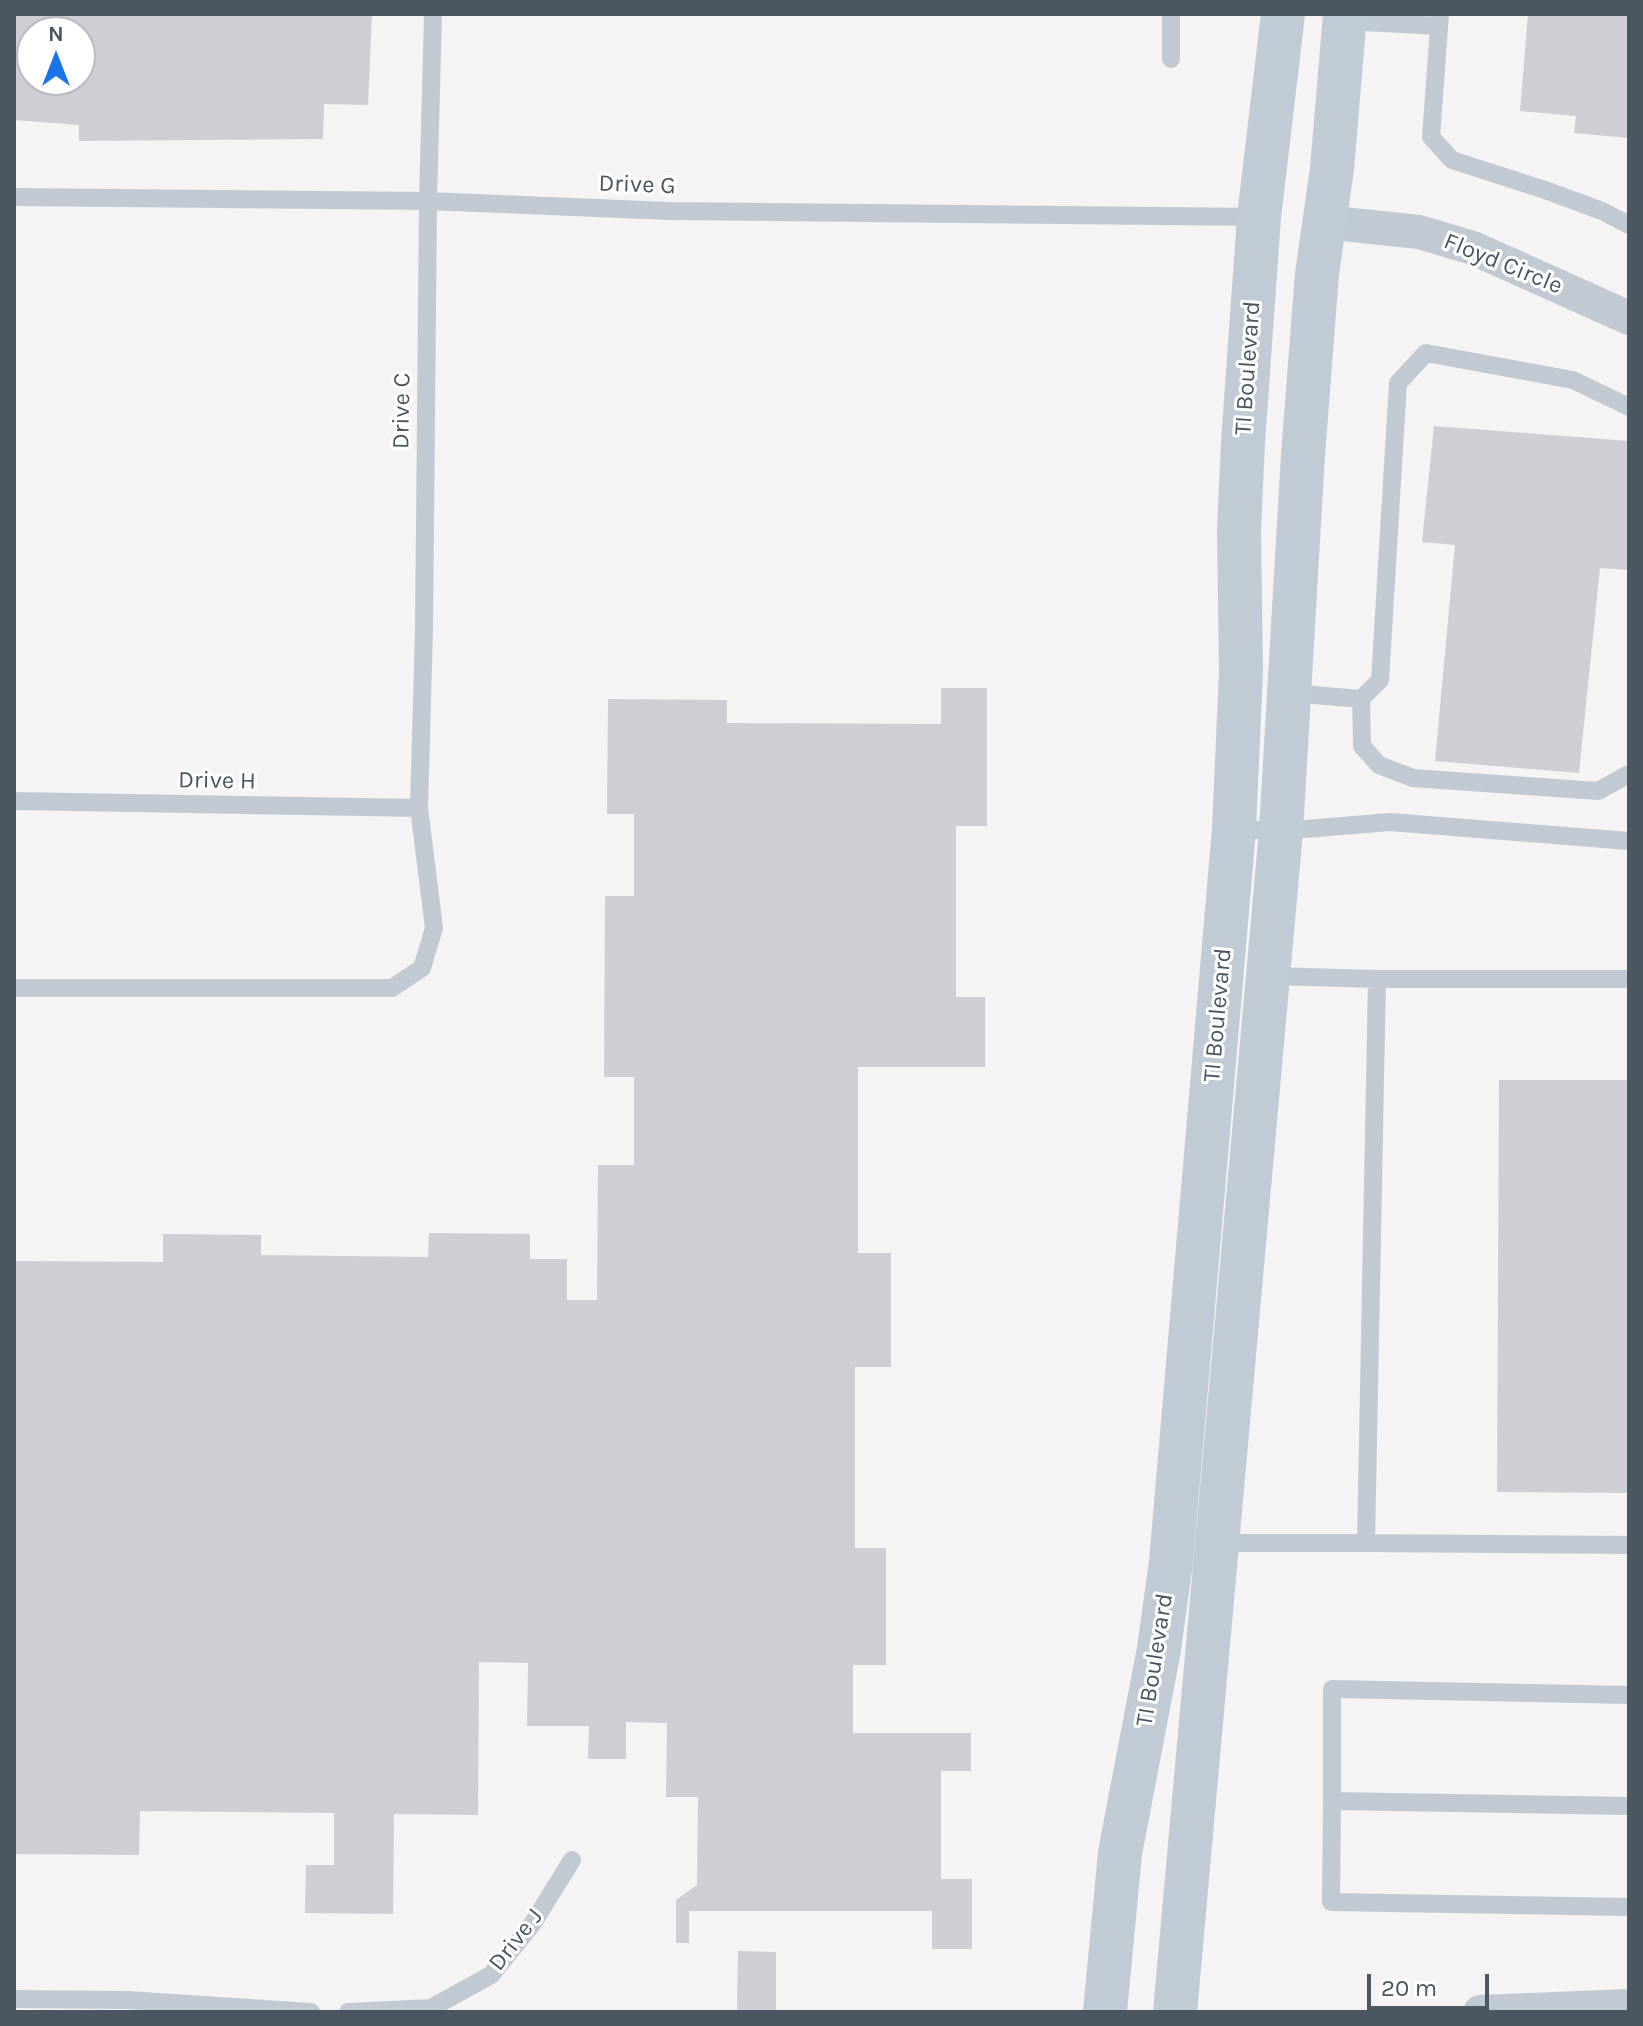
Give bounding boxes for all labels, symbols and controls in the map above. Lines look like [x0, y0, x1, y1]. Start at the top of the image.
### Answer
north arrow [16, 16, 96, 96]
text: N [48, 21, 64, 47]
street label: Drive G [598, 169, 676, 201]
street label: Floyd Circle [1439, 227, 1567, 301]
street label: TI Boulevard [1229, 300, 1267, 436]
street label: Drive C [387, 373, 417, 449]
street label: Drive H [178, 766, 256, 796]
street label: TI Boulevard [1198, 947, 1238, 1083]
street label: TI Boulevard [1130, 1591, 1180, 1729]
street label: Drive J [483, 1903, 549, 1977]
scale bar [1371, 1958, 1493, 2008]
text: 20 m [1381, 1974, 1437, 2002]

